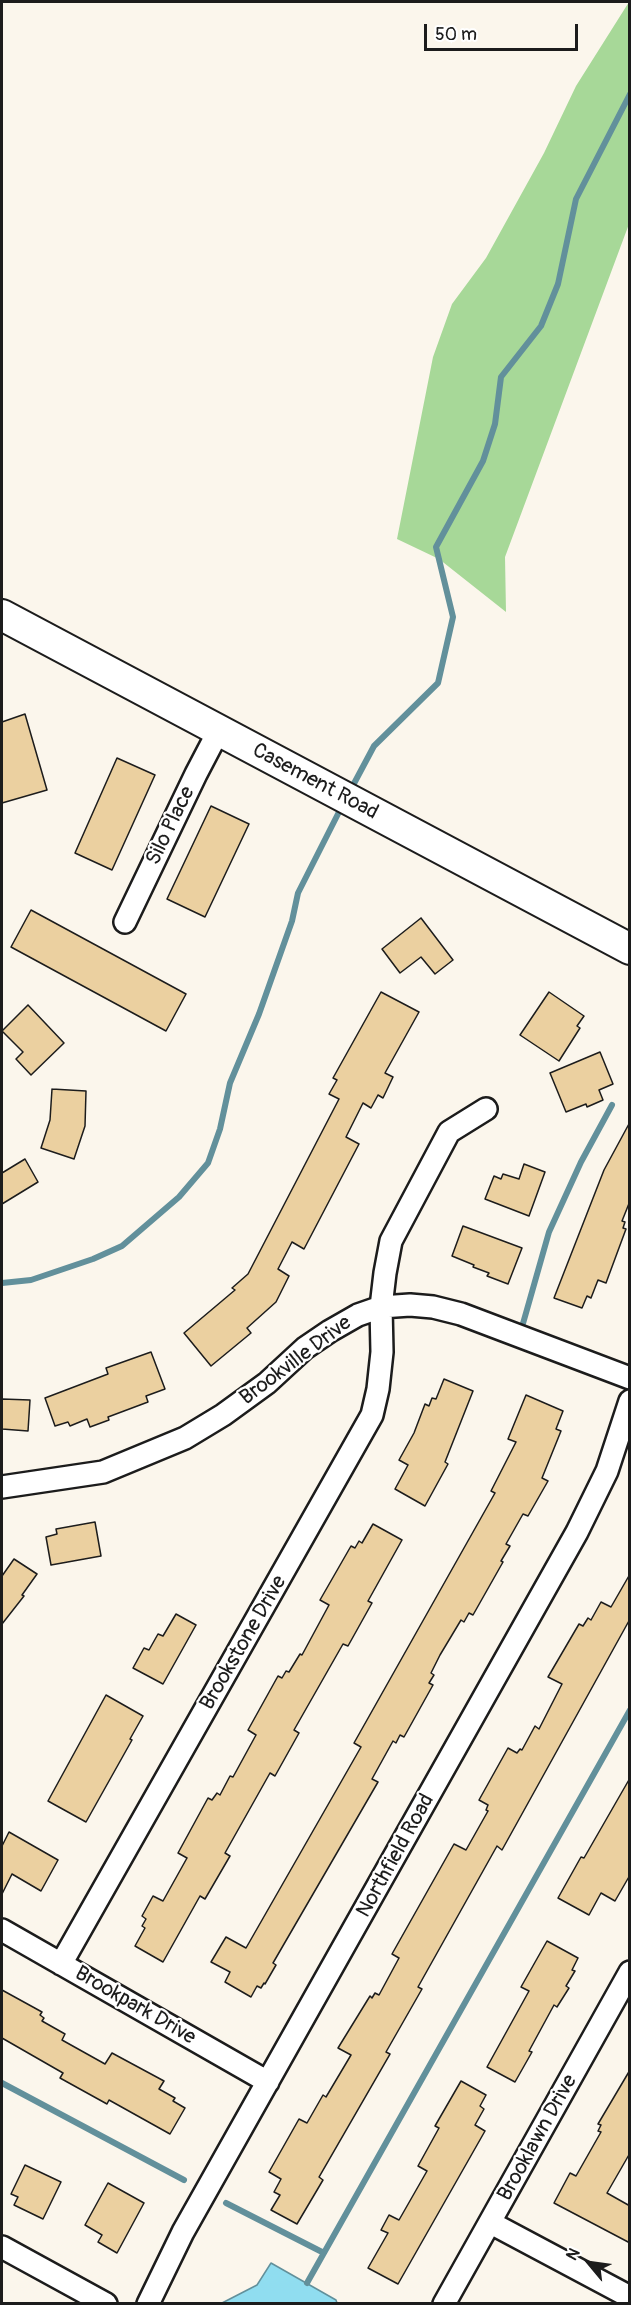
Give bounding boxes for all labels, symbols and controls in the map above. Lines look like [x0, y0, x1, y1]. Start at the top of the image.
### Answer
scale bar [427, 12, 582, 50]
text: 50 m [435, 23, 477, 46]
street label: Casement Road [248, 738, 382, 826]
street label: Silo Place [141, 783, 201, 869]
street label: Brookville Drive [235, 1311, 357, 1411]
street label: Brookstone Drive [195, 1571, 293, 1715]
street label: Northfield Road [352, 1790, 440, 1922]
street label: Brookpark Drive [70, 1961, 200, 2051]
street label: Brooklawn Drive [493, 2070, 583, 2206]
north arrow [559, 2233, 619, 2293]
text: N [562, 2245, 585, 2264]

